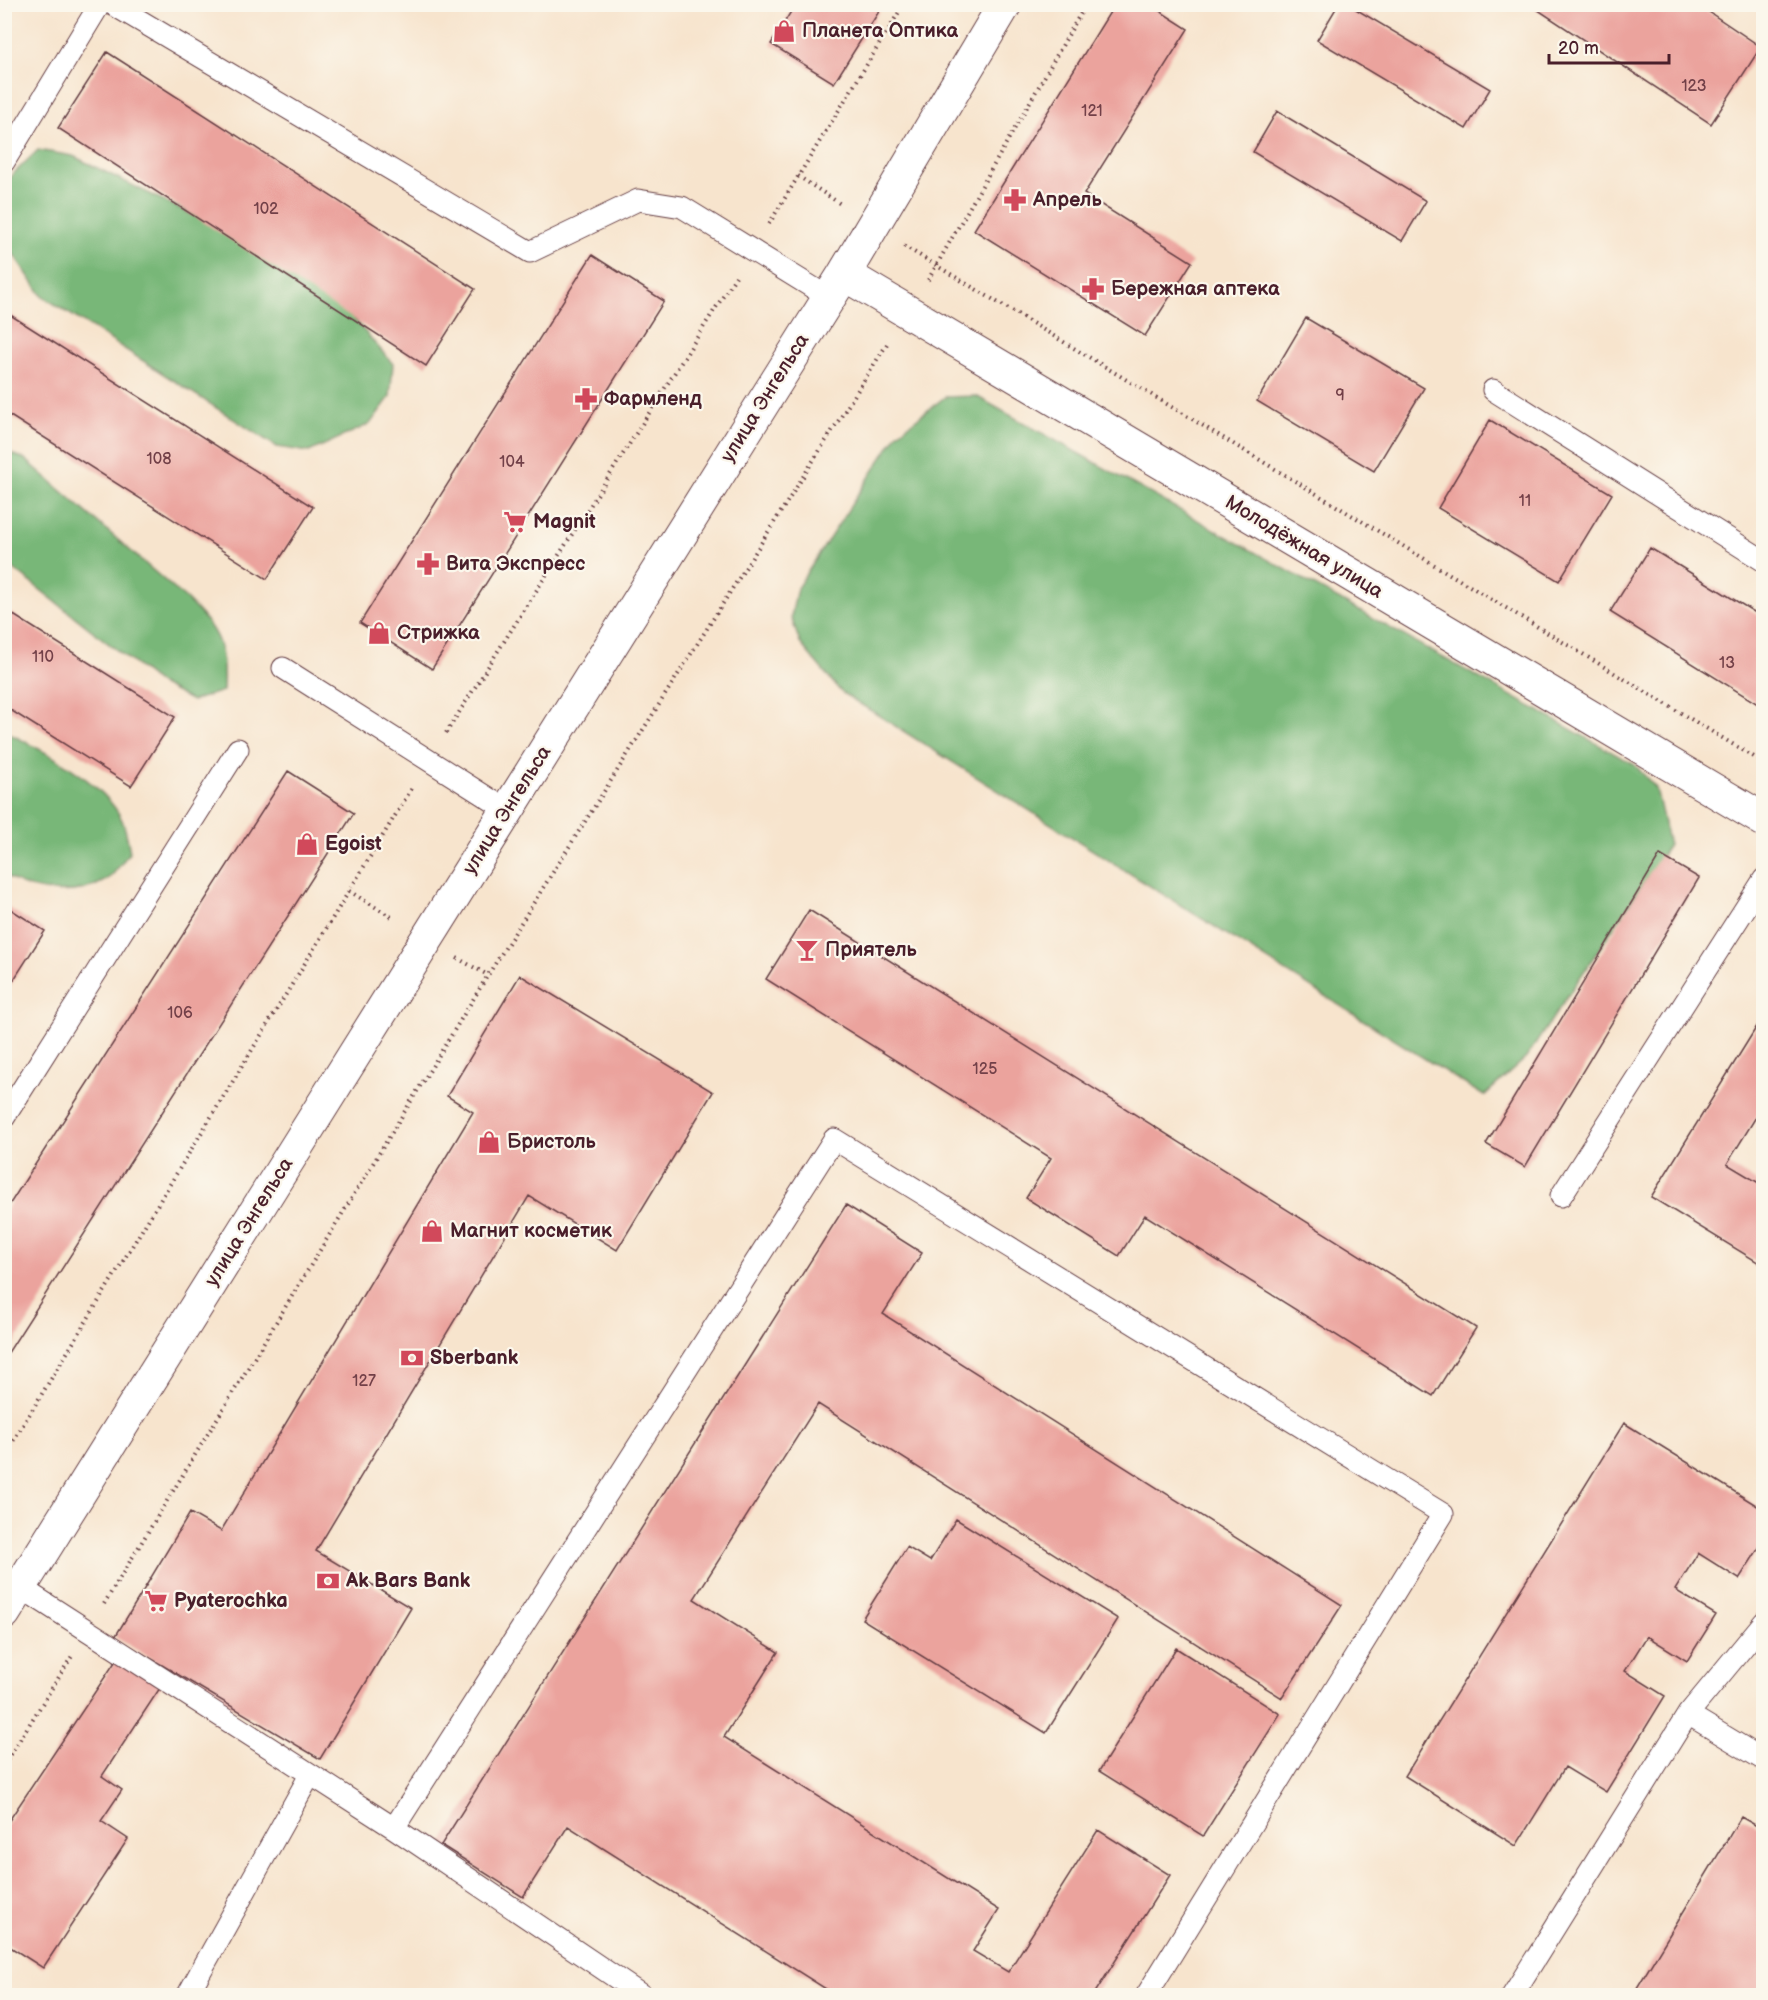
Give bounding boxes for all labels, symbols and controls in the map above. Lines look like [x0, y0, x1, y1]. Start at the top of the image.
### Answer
shop icon: Планета Оптика [771, 18, 797, 44]
place label: Планета Оптика [802, 19, 958, 43]
scale bar [1549, 27, 1669, 65]
text: 20 m [1558, 38, 1599, 59]
house number: 123 [1681, 77, 1707, 96]
house number: 121 [1081, 102, 1103, 121]
pharmacy icon: Апрель [1002, 187, 1028, 213]
place label: Апрель [1032, 188, 1102, 212]
house number: 102 [253, 200, 279, 219]
pharmacy icon: Бережная аптека [1080, 276, 1106, 302]
place label: Бережная аптека [1111, 277, 1280, 301]
street label: улица Энгельса [716, 329, 814, 467]
pharmacy icon: Фармленд [573, 386, 599, 412]
house number: 9 [1335, 386, 1345, 405]
place label: Фармленд [604, 387, 702, 411]
house number: 108 [147, 450, 171, 469]
house number: 104 [499, 453, 525, 472]
street label: Молодёжная улица [1221, 490, 1388, 604]
house number: 11 [1519, 492, 1531, 511]
supermarket icon: Magnit [502, 509, 528, 535]
place label: Magnit [533, 510, 596, 534]
pharmacy icon: Вита Экспресс [415, 551, 441, 577]
place label: Вита Экспресс [446, 552, 585, 576]
shop icon: Стрижка [366, 620, 392, 646]
place label: Стрижка [397, 621, 480, 645]
house number: 110 [32, 648, 54, 667]
house number: 13 [1719, 654, 1735, 673]
street label: улица Энгельса [458, 741, 556, 879]
shop icon: Egoist [294, 831, 320, 857]
place label: Egoist [325, 832, 382, 856]
bar icon: Приятель [794, 937, 820, 963]
place label: Приятель [825, 938, 918, 962]
house number: 106 [167, 1004, 193, 1023]
house number: 125 [973, 1060, 997, 1079]
shop icon: Бристоль [476, 1129, 502, 1155]
place label: Бристоль [507, 1130, 597, 1154]
street label: улица Энгельса [200, 1153, 298, 1291]
shop icon: Магнит косметик [419, 1218, 445, 1244]
place label: Магнит косметик [450, 1219, 612, 1243]
bank icon: Sberbank [399, 1345, 425, 1371]
place label: Sberbank [430, 1346, 519, 1370]
house number: 127 [352, 1372, 376, 1391]
bank icon: Ak Bars Bank [315, 1568, 341, 1594]
place label: Ak Bars Bank [345, 1569, 471, 1593]
supermarket icon: Pyaterochka [143, 1588, 169, 1614]
place label: Pyaterochka [174, 1589, 288, 1613]

